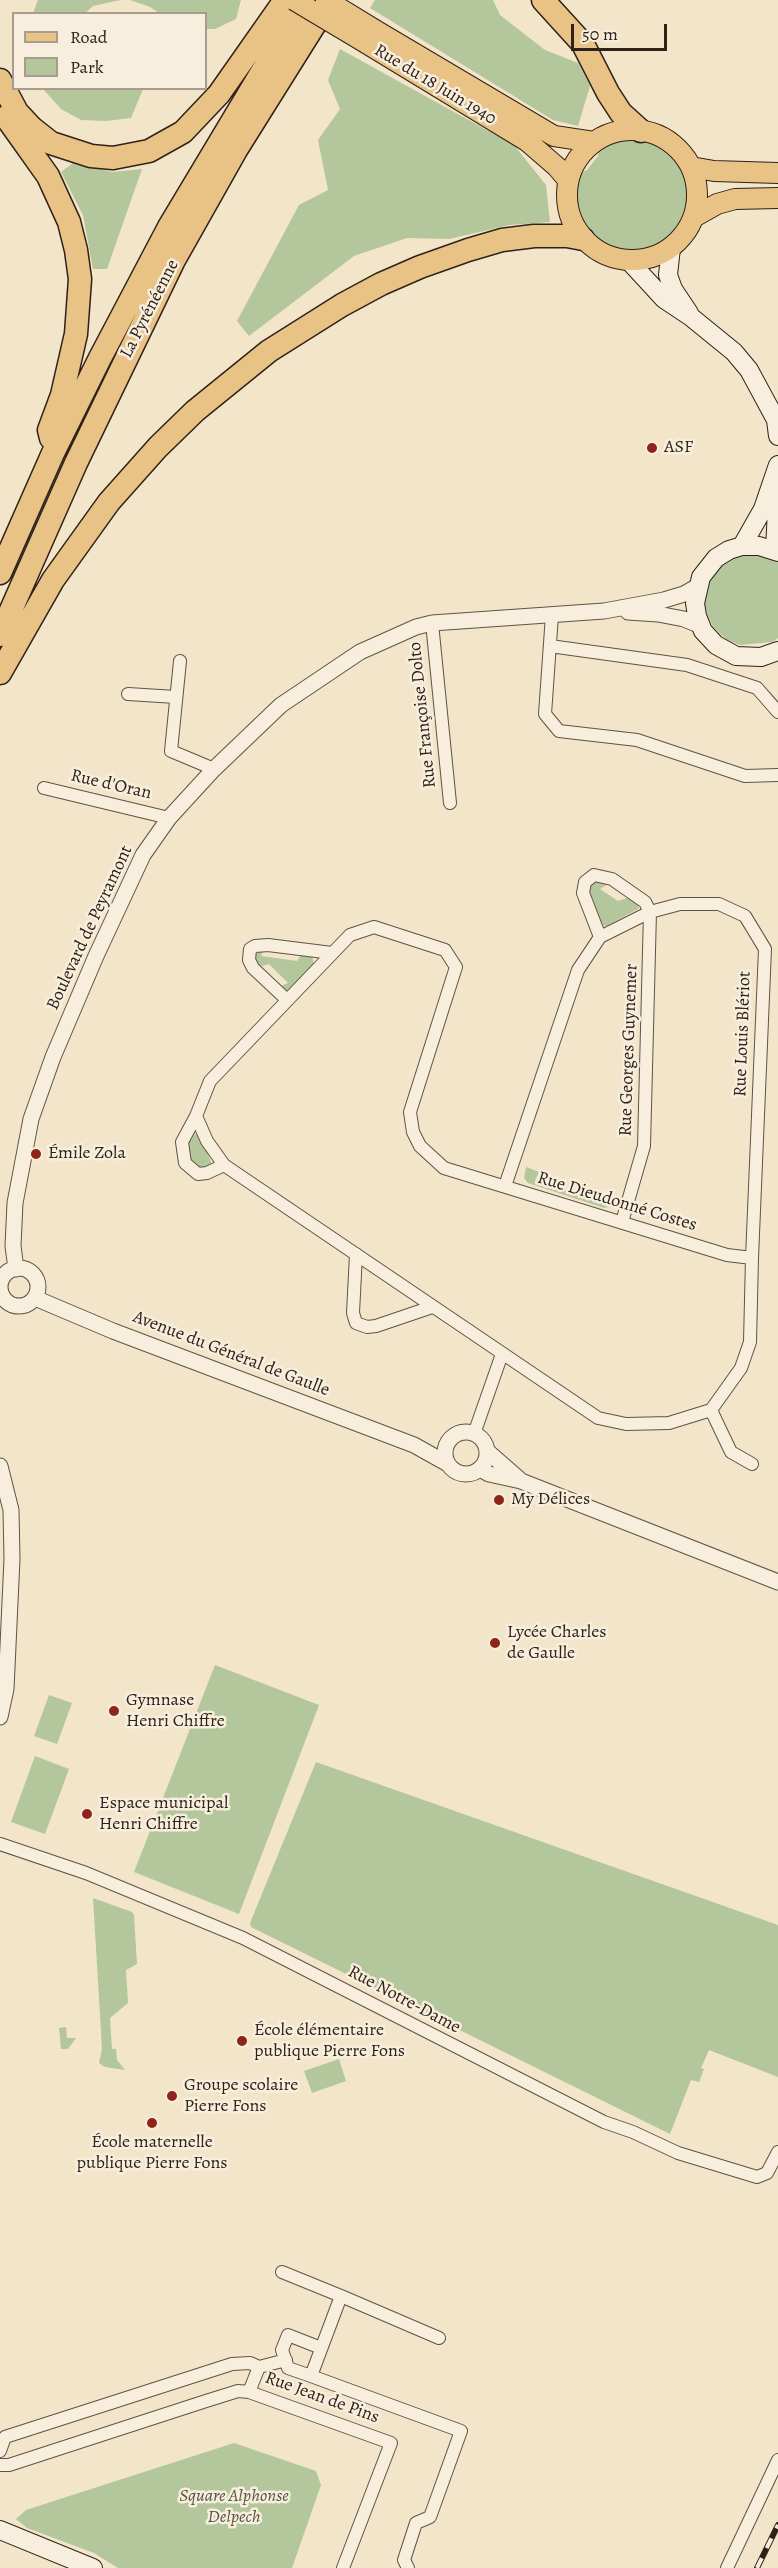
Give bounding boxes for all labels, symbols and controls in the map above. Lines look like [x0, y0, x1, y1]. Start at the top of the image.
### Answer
legend [12, 12, 207, 90]
scale bar [574, 12, 670, 50]
text: 50 m [582, 22, 618, 46]
text: Road [70, 25, 107, 49]
street label: Rue du 18 Juin 1940 [370, 40, 500, 130]
text: Park [70, 55, 104, 79]
street label: La Pyrénéenne [116, 256, 184, 362]
place label: ASF [664, 437, 693, 459]
marker: ASF [645, 441, 659, 455]
street label: Rue Françoise Dolto [405, 641, 441, 789]
street label: Rue d'Oran [69, 765, 153, 805]
street label: Boulevard de Peyramont [42, 842, 138, 1014]
street label: Rue Georges Guynemer [615, 963, 643, 1137]
street label: Rue Louis Blériot [730, 971, 756, 1097]
place label: Émile Zola [48, 1143, 126, 1165]
marker: Émile Zola [29, 1147, 43, 1161]
street label: Rue Dieudonné Costes [535, 1167, 699, 1237]
street label: Avenue du Général de Gaulle [130, 1306, 332, 1402]
place label: My Délices [511, 1489, 590, 1511]
marker: My Délices [492, 1493, 506, 1507]
place label: Lycée Charles de Gaulle [507, 1622, 607, 1664]
marker: Lycée Charles de Gaulle [488, 1636, 502, 1650]
place label: Gymnase Henri Chiffre [126, 1690, 225, 1732]
marker: Gymnase Henri Chiffre [107, 1704, 121, 1718]
place label: Espace municipal Henri Chiffre [99, 1793, 228, 1836]
marker: Espace municipal Henri Chiffre [80, 1807, 94, 1821]
street label: Rue Notre-Dame [344, 1961, 464, 2039]
place label: École élémentaire publique Pierre Fons [254, 2020, 405, 2062]
marker: École élémentaire publique Pierre Fons [235, 2034, 249, 2048]
place label: Groupe scolaire Pierre Fons [184, 2075, 298, 2118]
marker: Groupe scolaire Pierre Fons [165, 2089, 179, 2103]
marker: École maternelle publique Pierre Fons [145, 2116, 159, 2130]
place label: École maternelle publique Pierre Fons [76, 2132, 228, 2174]
street label: Rue Jean de Pins [262, 2367, 382, 2429]
park label: Square Alphonse Delpech [179, 2486, 289, 2528]

